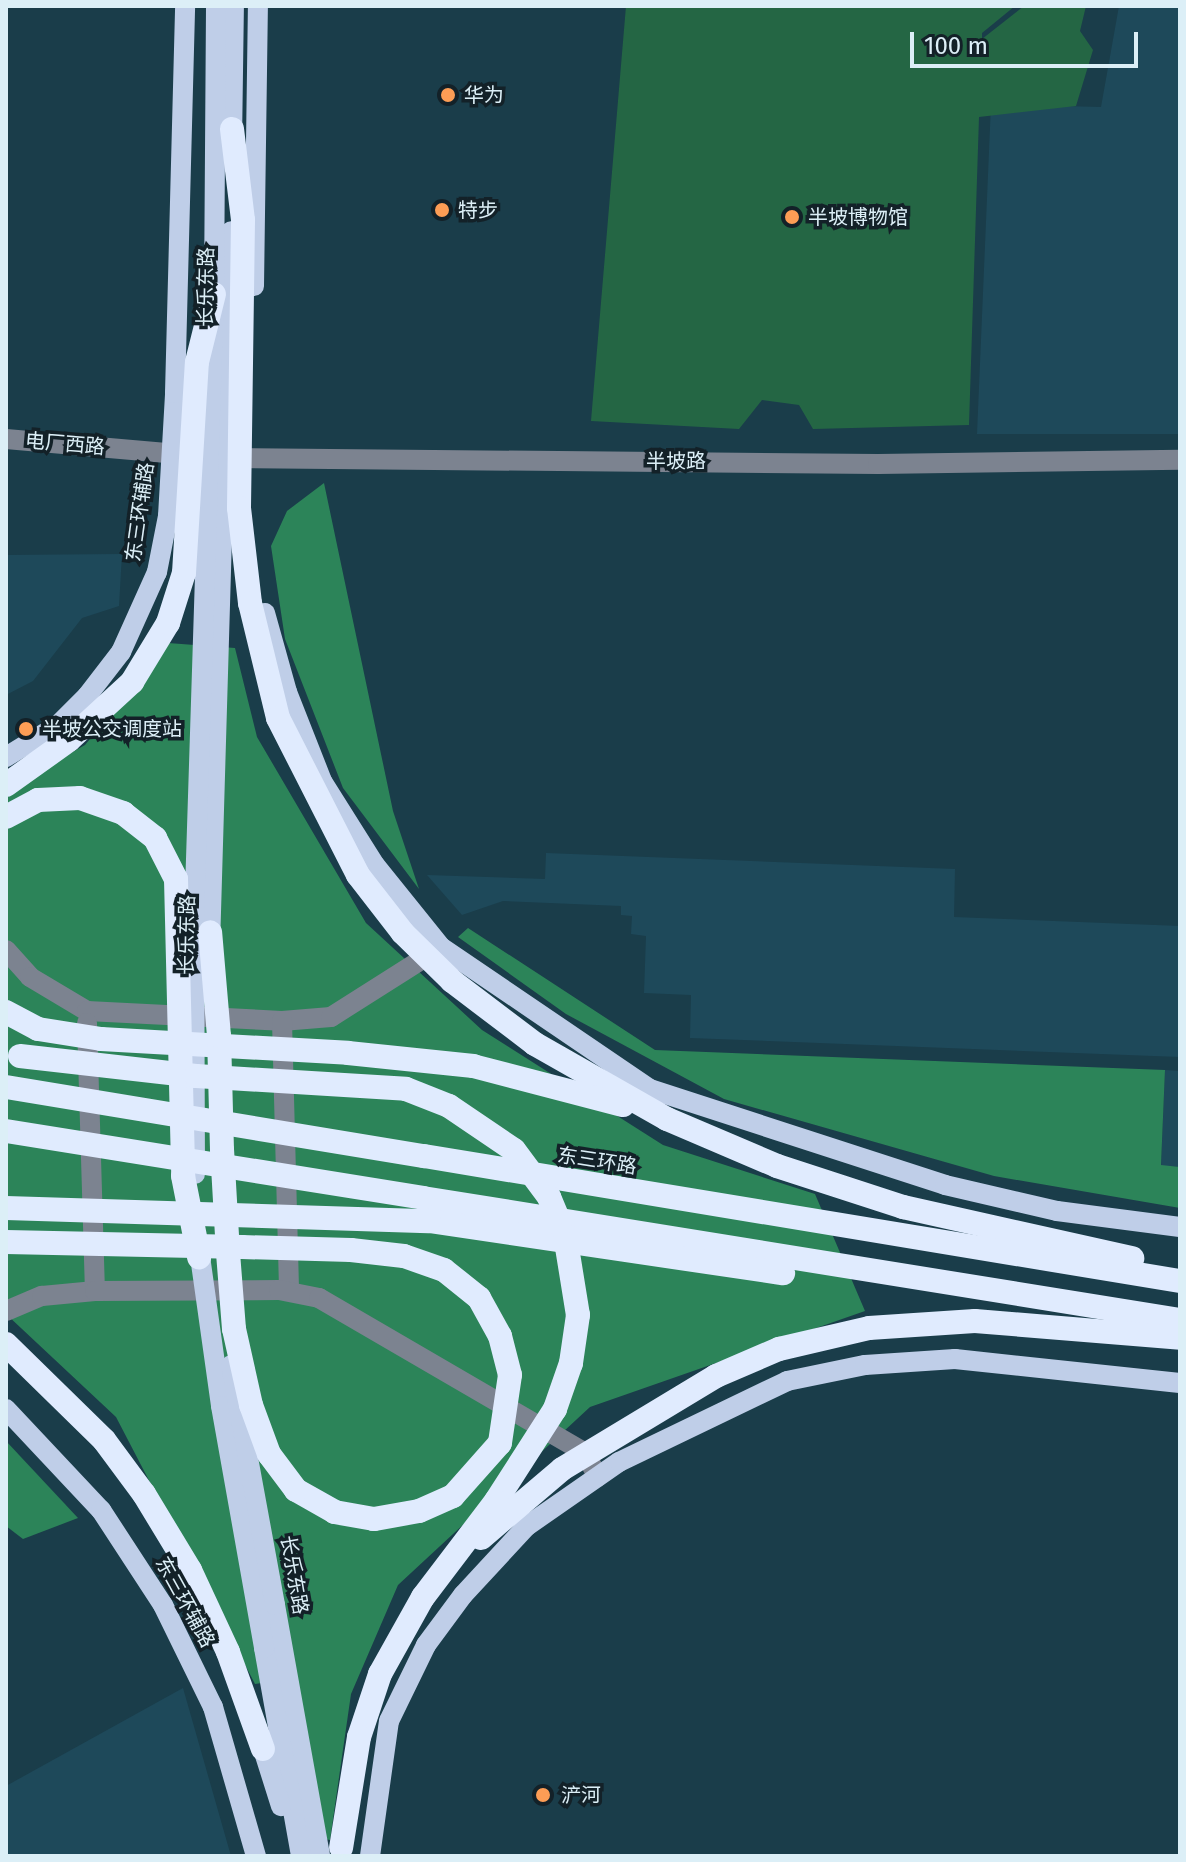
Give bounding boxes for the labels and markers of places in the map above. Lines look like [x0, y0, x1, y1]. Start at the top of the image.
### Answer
place label: 华为 [464, 83, 504, 107]
marker: 华为 [439, 86, 457, 104]
place label: 特步 [458, 198, 498, 222]
marker: 特步 [433, 201, 451, 219]
place label: 半坡博物馆 [808, 205, 908, 229]
marker: 半坡博物馆 [783, 208, 801, 226]
place label: 半坡公交调度站 [42, 717, 182, 741]
marker: 半坡公交调度站 [17, 720, 35, 738]
place label: 浐河 [561, 1783, 601, 1807]
marker: 浐河 [532, 1784, 554, 1806]

